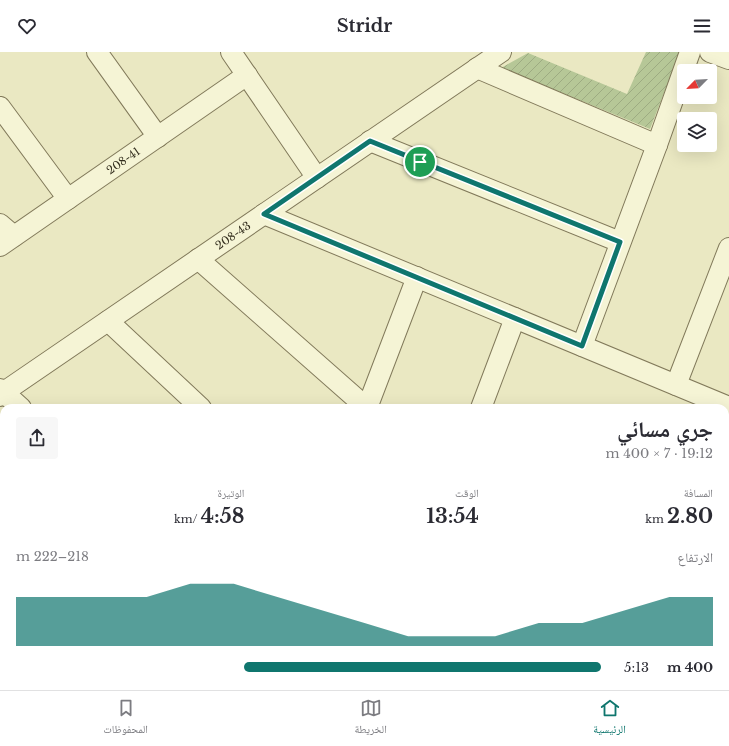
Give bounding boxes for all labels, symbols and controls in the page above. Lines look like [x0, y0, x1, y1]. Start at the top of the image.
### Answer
icon: heart [16, 15, 38, 37]
text: Stridr [337, 15, 392, 37]
icon: menu [691, 15, 713, 37]
north arrow [677, 64, 717, 104]
map controls [677, 64, 717, 152]
button: layers [677, 112, 717, 152]
street label: 208-41 [104, 144, 143, 177]
pin [403, 145, 437, 179]
icon: arrive [409, 151, 431, 173]
street label: 208-43 [213, 218, 253, 252]
text: جري مسائي [617, 416, 713, 443]
button: share [16, 417, 58, 459]
text: 19:12 · 7 × 400 m [606, 445, 713, 462]
text: الوتيرة [218, 486, 244, 500]
text: الوقت [455, 486, 479, 500]
text: المسافة [684, 486, 713, 500]
text: 4:58 [201, 504, 244, 528]
text: 13:54 [426, 504, 479, 528]
text: 2.80 [667, 504, 713, 528]
text: /km [174, 512, 201, 526]
text: km [645, 512, 667, 526]
text: 218–222 m [16, 548, 89, 565]
text: الارتفاع [678, 549, 713, 566]
text: 5:13 [624, 659, 649, 676]
text: 400 m [667, 659, 713, 676]
tab: المحفوظات [103, 697, 148, 740]
tab: الخريطة [354, 697, 387, 740]
tab: الرئيسية [593, 697, 626, 740]

